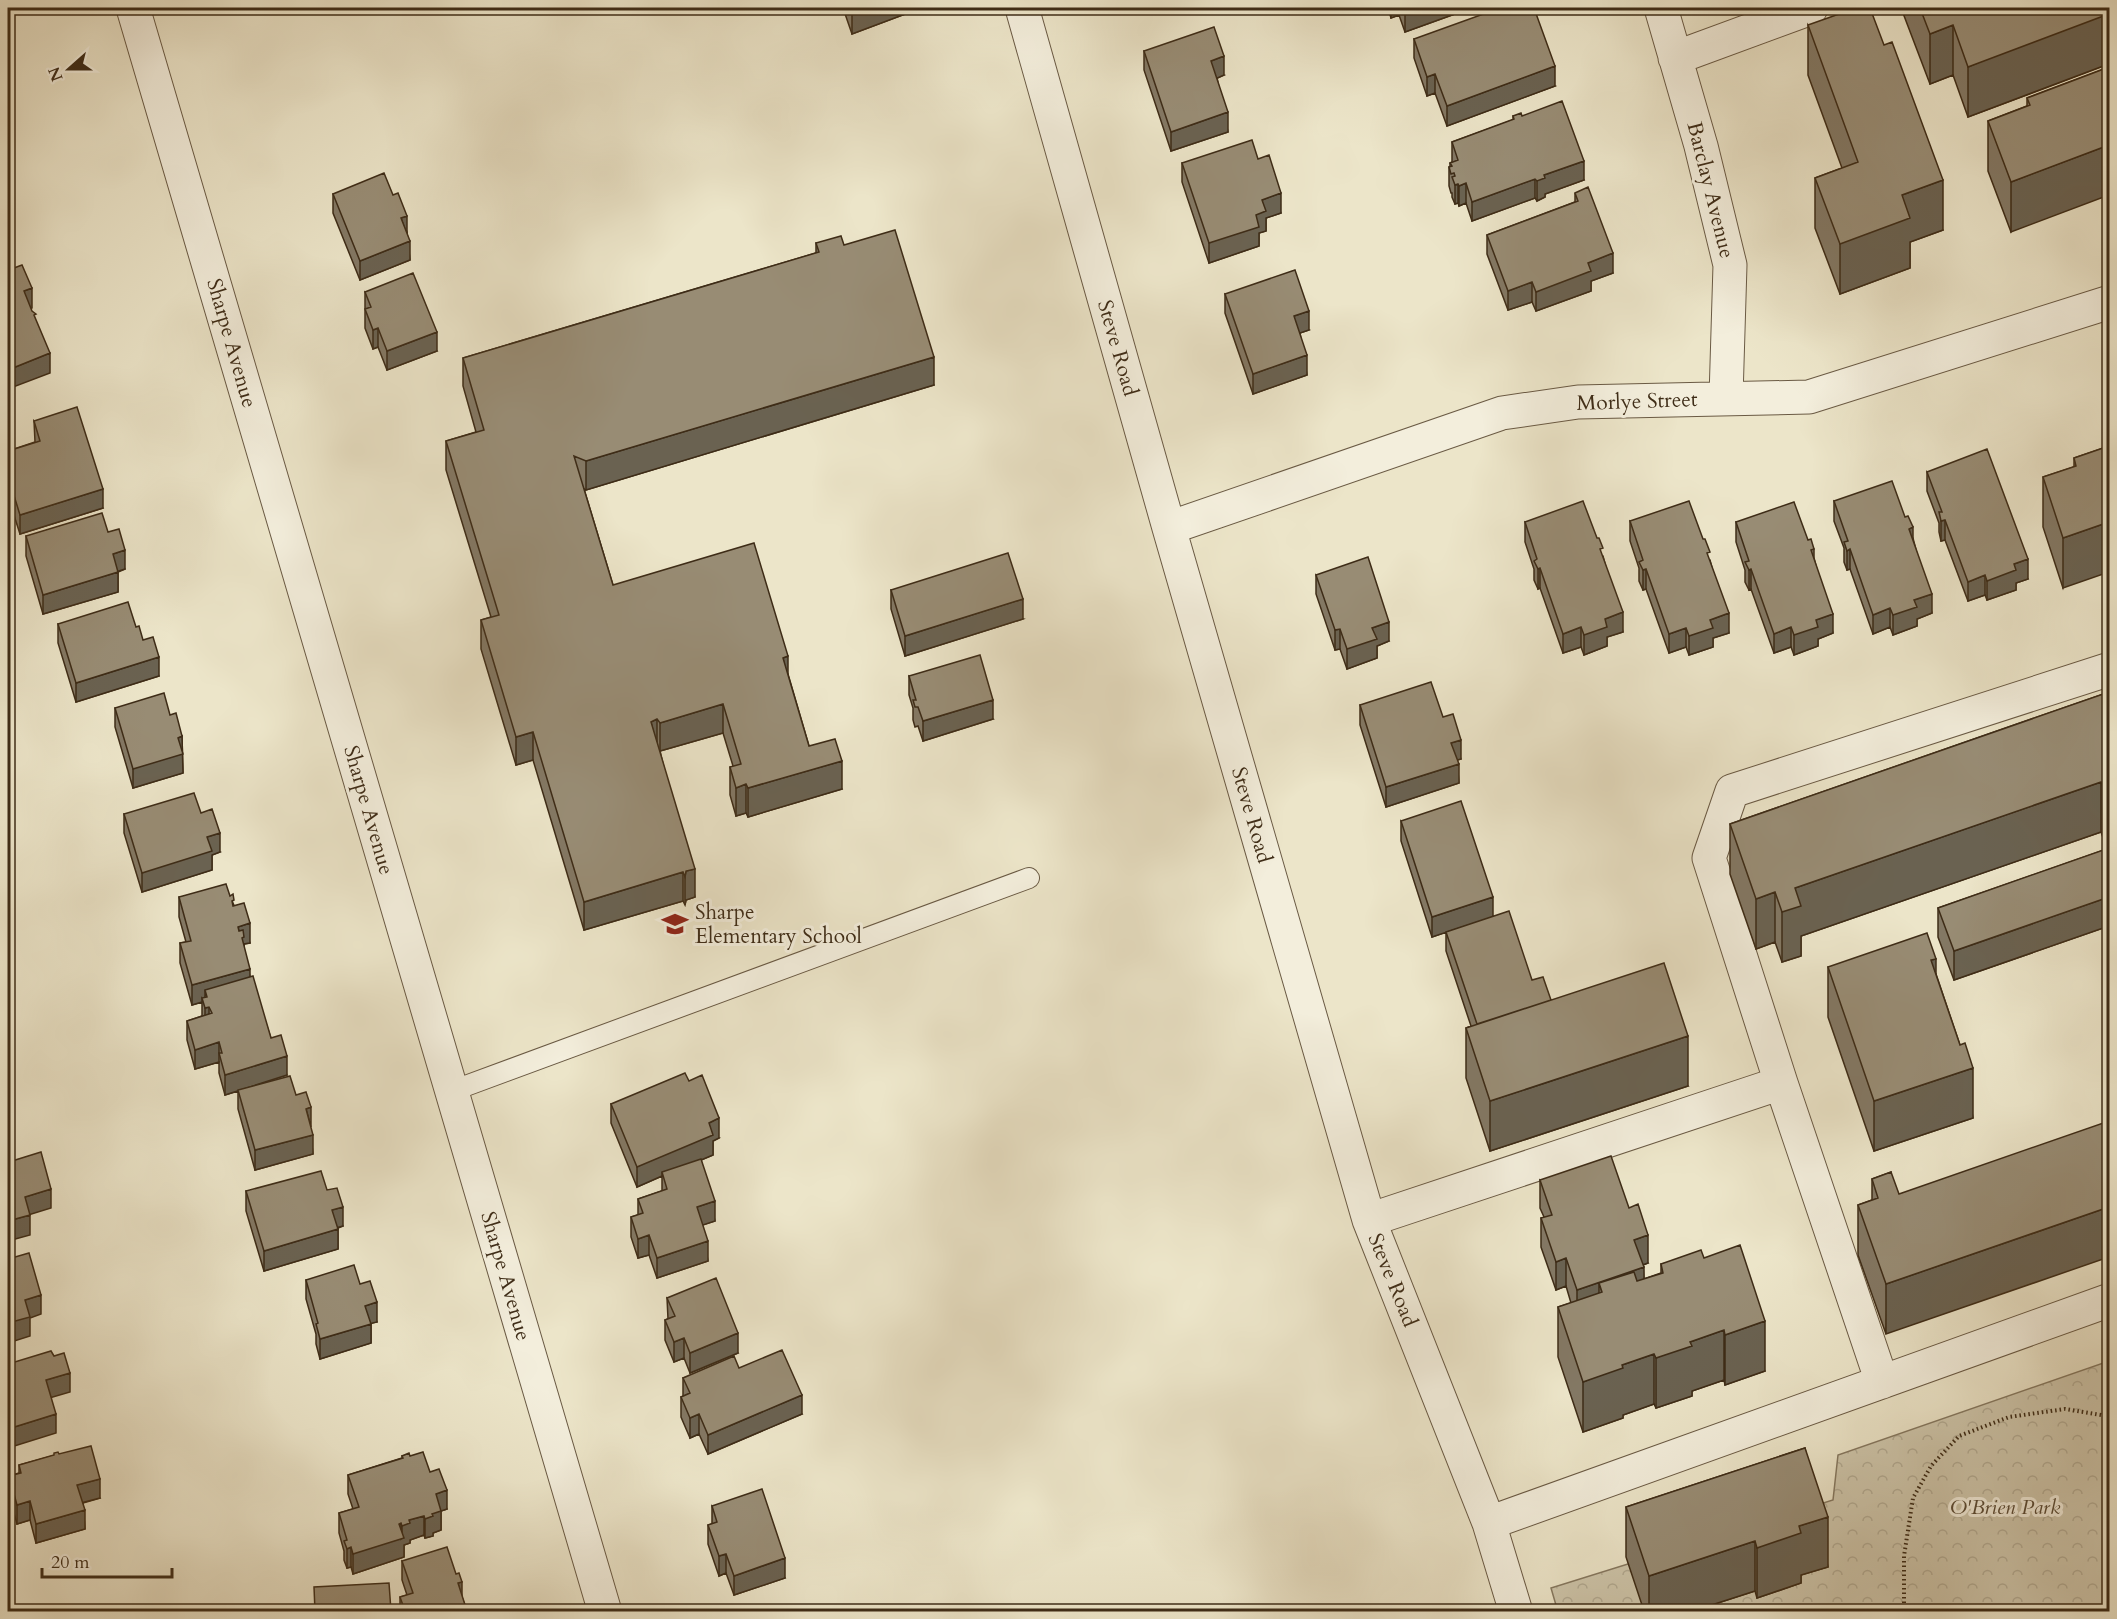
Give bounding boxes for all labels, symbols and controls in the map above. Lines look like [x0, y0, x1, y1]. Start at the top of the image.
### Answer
north arrow [39, 39, 99, 99]
text: N [43, 63, 69, 84]
street label: Barclay Avenue [1680, 119, 1741, 261]
street label: Sharpe Avenue [199, 275, 264, 411]
street label: Steve Road [1090, 297, 1145, 400]
street label: Morlye Street [1576, 385, 1698, 418]
street label: Sharpe Avenue [336, 742, 401, 878]
street label: Steve Road [1224, 764, 1279, 867]
place label: Sharpe Elementary School [695, 898, 862, 951]
school or university icon: Sharpe Elementary School [660, 909, 690, 939]
street label: Sharpe Avenue [473, 1208, 538, 1344]
street label: Steve Road [1361, 1229, 1424, 1331]
park label: O'Brien Park [1950, 1493, 2061, 1522]
scale bar [42, 1541, 172, 1579]
text: 20 m [51, 1550, 90, 1575]

